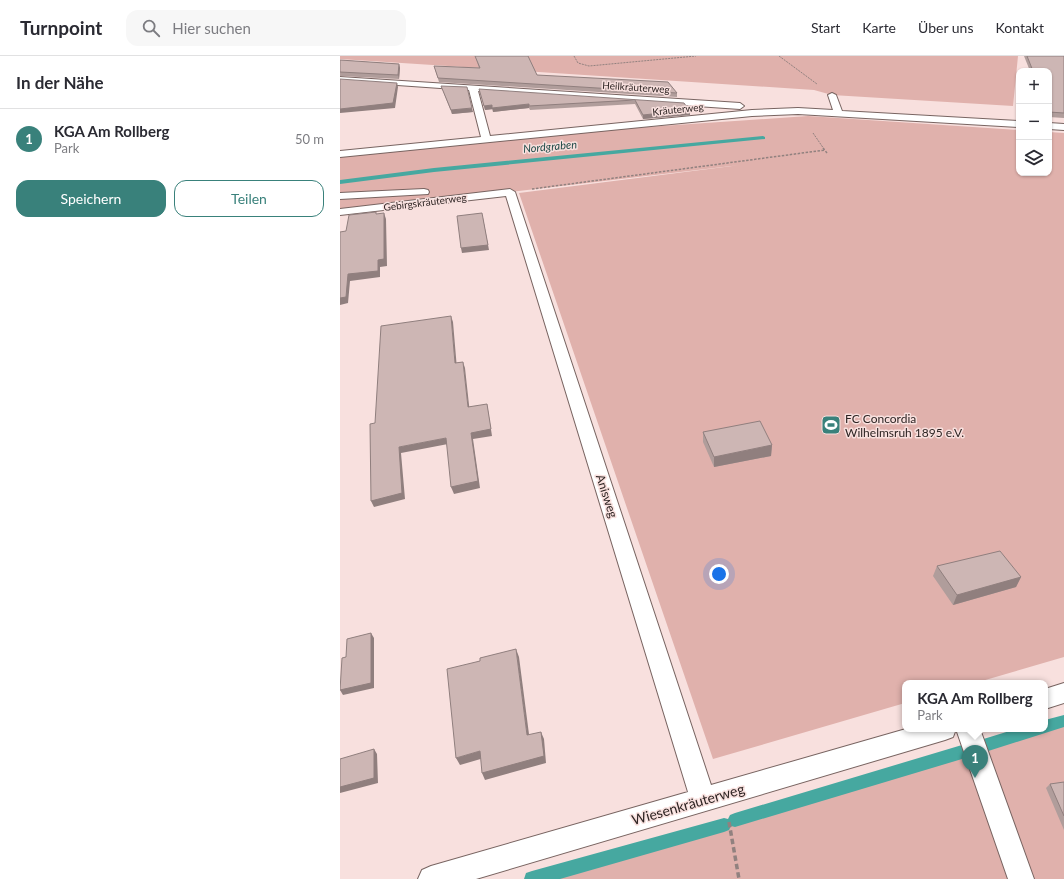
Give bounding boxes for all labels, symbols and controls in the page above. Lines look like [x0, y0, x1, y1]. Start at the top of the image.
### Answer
search box [126, 10, 406, 46]
text: Turnpoint [20, 16, 102, 39]
icon: search [140, 17, 162, 39]
text: Hier suchen [172, 19, 251, 37]
text: Start [811, 19, 840, 36]
text: Karte [862, 19, 896, 36]
text: Über uns [918, 19, 973, 36]
text: Kontakt [995, 19, 1044, 36]
map controls [1016, 68, 1052, 176]
button: + [1016, 68, 1052, 104]
text: In der Nähe [16, 72, 104, 93]
street label: Heilkräuterweg [602, 79, 670, 95]
street label: Kräuterweg [652, 100, 704, 118]
button: − [1016, 104, 1052, 140]
text: KGA Am Rollberg [54, 122, 169, 140]
text: 1 [25, 131, 33, 147]
text: 50 m [295, 131, 324, 147]
water label: Nordgraben [523, 137, 578, 155]
text: Park [54, 140, 79, 156]
button: layers [1016, 140, 1052, 176]
button: Speichern [16, 180, 166, 217]
button: Teilen [174, 180, 324, 217]
street label: Gebirgskräuterweg [383, 191, 467, 213]
place label: FC Concordia Wilhelmsruh 1895 e.V. [845, 411, 964, 440]
sports icon: FC Concordia Wilhelmsruh 1895 e.V. [820, 414, 842, 436]
street label: Anisweg [593, 472, 621, 520]
your location [709, 564, 729, 584]
popup [902, 680, 1048, 732]
text: KGA Am Rollberg [917, 689, 1033, 707]
text: Park [917, 707, 943, 723]
pin: 1 [962, 745, 988, 778]
street label: Wiesenkräuterweg [630, 780, 746, 828]

